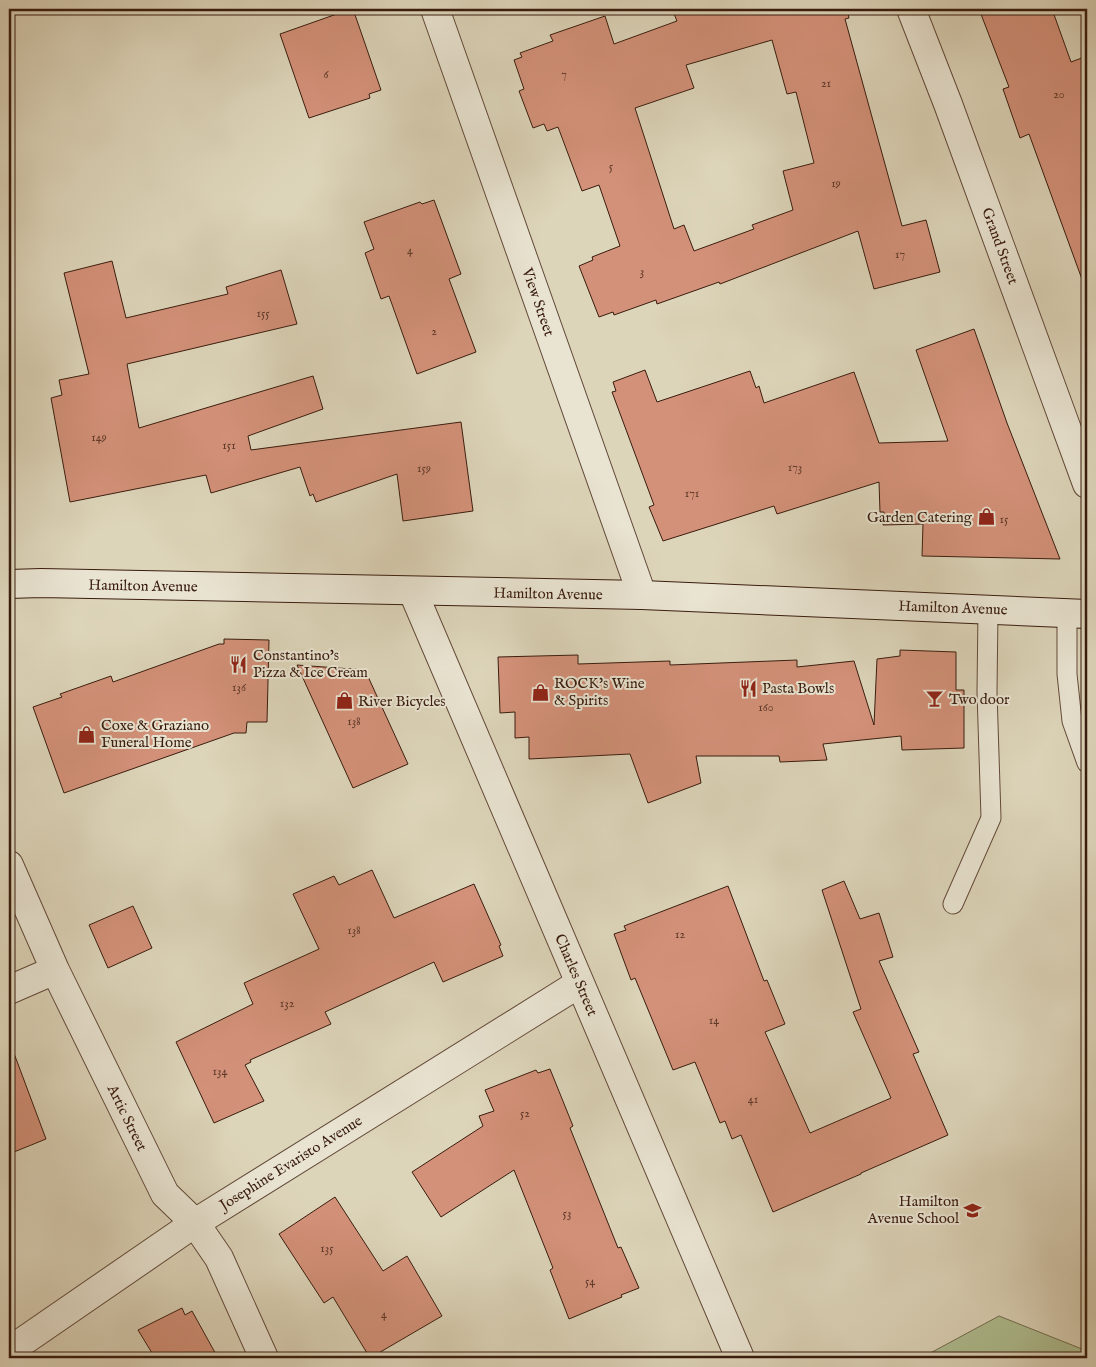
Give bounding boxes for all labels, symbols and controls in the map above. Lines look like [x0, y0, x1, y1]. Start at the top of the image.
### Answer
house number: 6 [323, 67, 329, 82]
house number: 7 [561, 67, 567, 82]
house number: 21 [821, 76, 831, 91]
house number: 20 [1053, 87, 1065, 102]
house number: 5 [609, 159, 614, 174]
house number: 19 [831, 176, 841, 191]
street label: Grand Street [977, 205, 1023, 287]
house number: 4 [407, 243, 413, 258]
house number: 17 [895, 247, 905, 262]
street label: View Street [517, 264, 559, 339]
house number: 3 [640, 264, 644, 279]
house number: 155 [256, 306, 270, 321]
house number: 2 [431, 324, 437, 339]
house number: 149 [91, 430, 107, 445]
house number: 151 [222, 438, 236, 453]
house number: 173 [788, 460, 802, 475]
house number: 159 [417, 461, 431, 476]
house number: 171 [685, 486, 699, 501]
shop icon: Garden Catering [976, 507, 996, 527]
place label: Garden Catering [867, 508, 973, 527]
house number: 15 [1000, 512, 1009, 527]
street label: Hamilton Avenue [88, 576, 198, 596]
street label: Hamilton Avenue [493, 584, 603, 604]
street label: Hamilton Avenue [898, 597, 1008, 619]
place label: Constantino's Pizza & Ice Cream [253, 646, 368, 682]
restaurant icon: Constantino's Pizza & Ice Cream [229, 654, 249, 674]
place label: ROCK's Wine & Spirits [554, 674, 645, 710]
restaurant icon: Pasta Bowls [738, 678, 758, 698]
place label: Pasta Bowls [762, 679, 834, 698]
house number: 136 [232, 680, 247, 695]
shop icon: ROCK's Wine & Spirits [530, 682, 550, 702]
bar icon: Two door [925, 689, 945, 709]
place label: Two door [949, 690, 1010, 709]
shop icon: River Bicycles [334, 691, 354, 711]
place label: River Bicycles [358, 692, 446, 711]
house number: 160 [758, 700, 774, 715]
house number: 138 [347, 714, 361, 729]
place label: Coxe & Graziano Funeral Home [101, 716, 209, 752]
shop icon: Coxe & Graziano Funeral Home [77, 724, 97, 744]
house number: 138 [347, 923, 361, 938]
house number: 12 [675, 927, 685, 942]
street label: Charles Street [550, 931, 602, 1019]
house number: 132 [280, 996, 295, 1011]
house number: 14 [709, 1013, 719, 1028]
house number: 134 [213, 1064, 228, 1079]
street label: Artic Street [102, 1081, 151, 1154]
house number: 41 [748, 1092, 758, 1107]
house number: 52 [520, 1106, 530, 1121]
street label: Josephine Evaristo Avenue [214, 1111, 366, 1216]
place label: Hamilton Avenue School [867, 1192, 960, 1228]
school or university icon: Hamilton Avenue School [963, 1200, 983, 1220]
house number: 53 [563, 1206, 571, 1221]
house number: 135 [320, 1241, 334, 1256]
house number: 54 [585, 1274, 595, 1289]
house number: 4 [381, 1307, 387, 1322]

